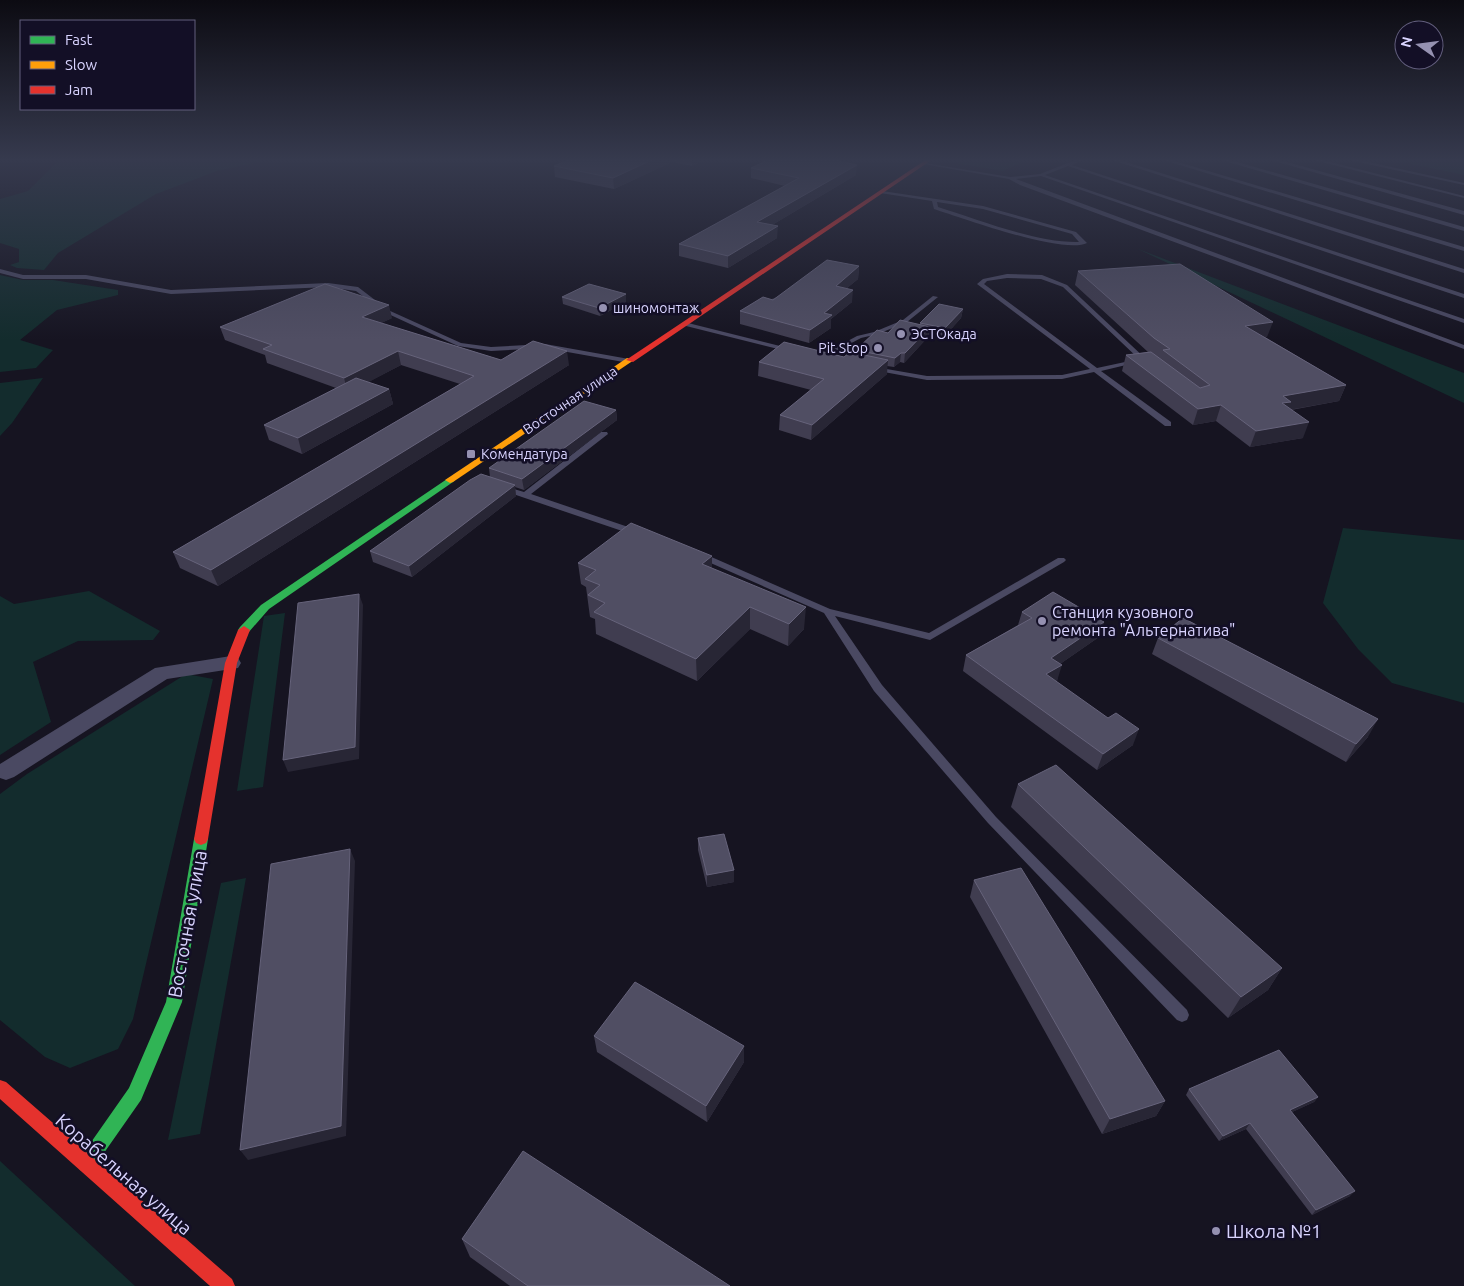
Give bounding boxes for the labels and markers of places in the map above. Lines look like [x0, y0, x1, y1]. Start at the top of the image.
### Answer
place label: шиномонтаж [613, 300, 700, 316]
marker: шиномонтаж [597, 302, 609, 314]
place label: ЭСТОкада [911, 326, 977, 342]
marker: ЭСТОкада [895, 328, 907, 340]
place label: Pit Stop [818, 340, 868, 356]
marker: Pit Stop [872, 342, 884, 354]
place label: Комендатура [481, 446, 568, 462]
marker: Комендатура [465, 448, 477, 460]
place label: Станция кузовного ремонта "Альтернатива" [1052, 603, 1235, 639]
marker: Станция кузовного ремонта "Альтернатива" [1036, 615, 1048, 627]
place label: Школа №1 [1226, 1220, 1322, 1242]
marker: Школа №1 [1210, 1225, 1222, 1237]

